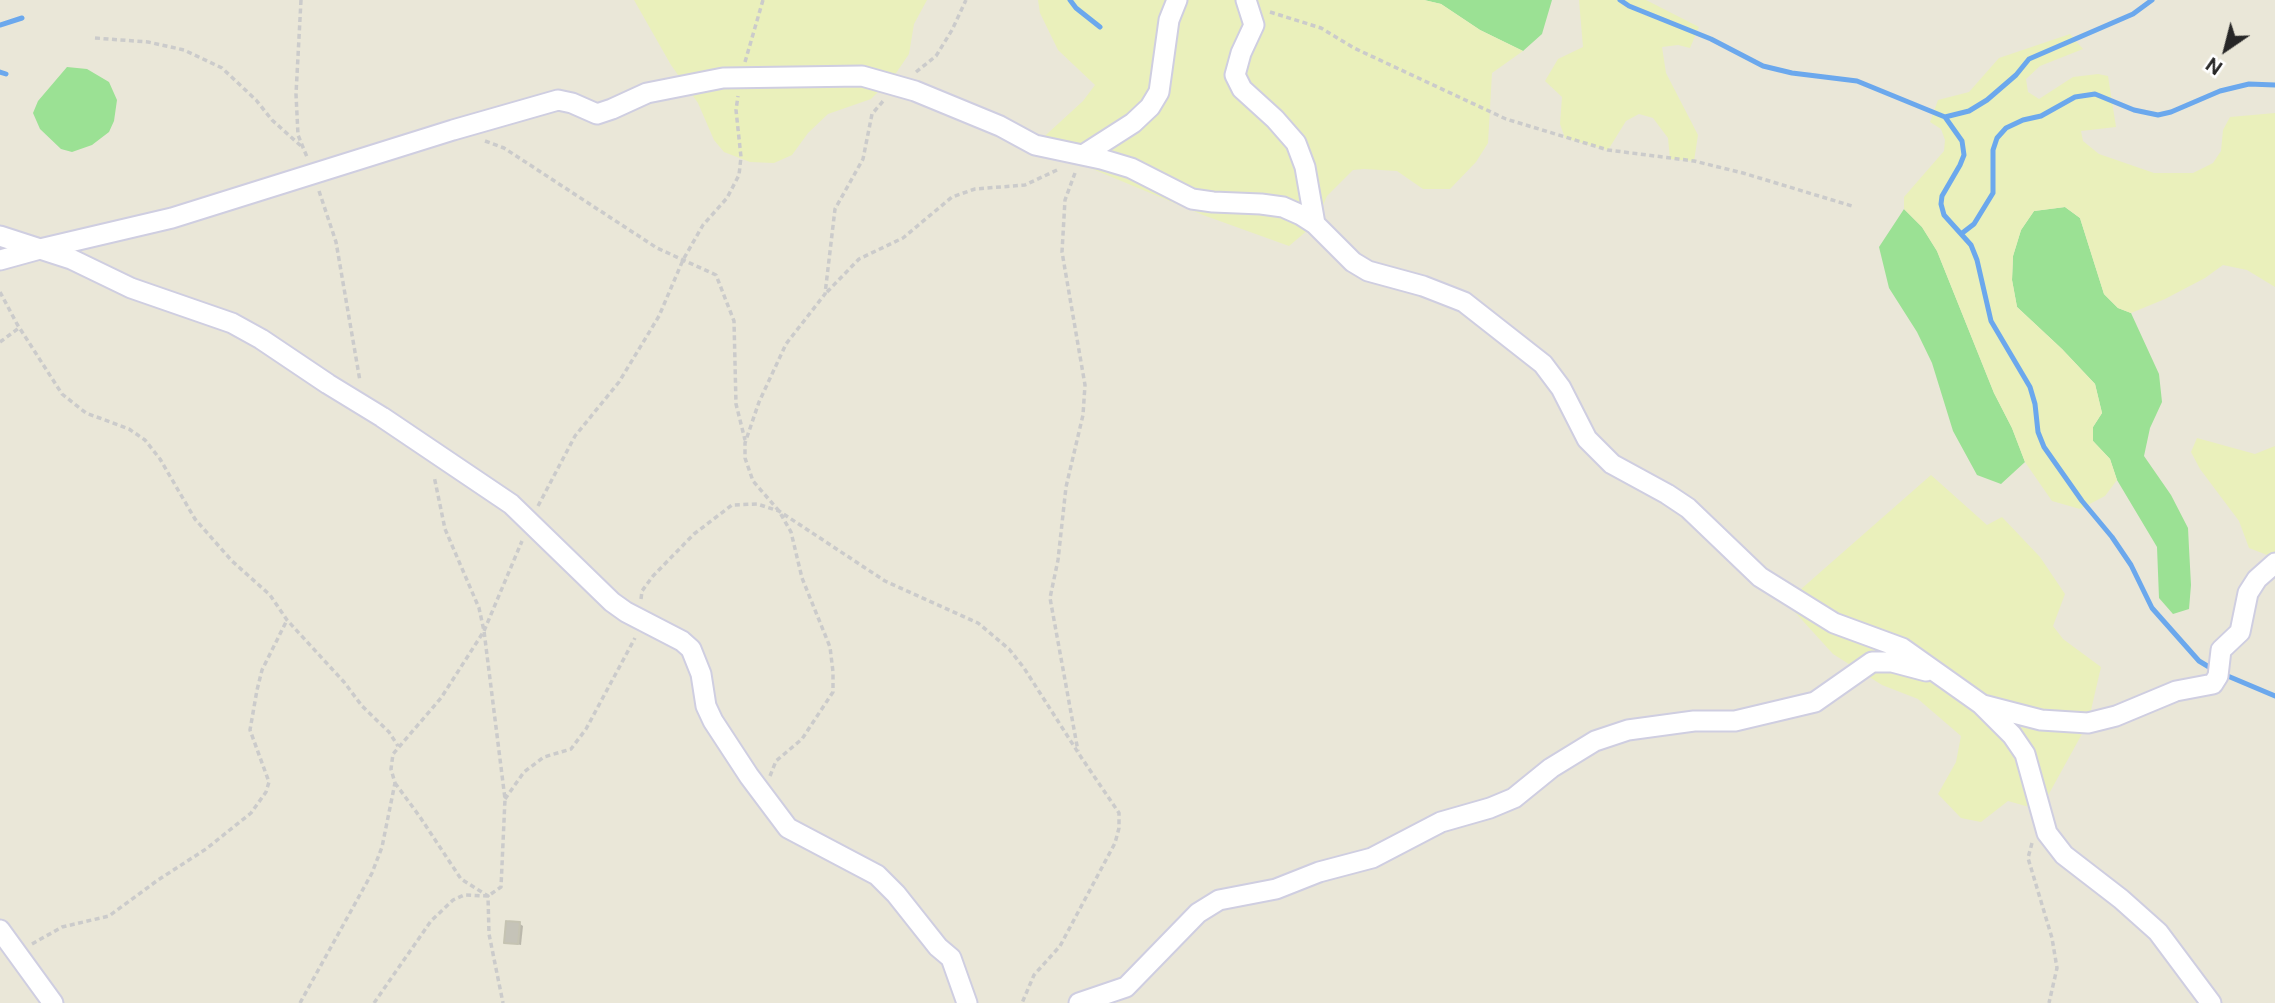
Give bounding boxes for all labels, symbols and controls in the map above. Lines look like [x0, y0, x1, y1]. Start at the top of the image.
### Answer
north arrow [2191, 14, 2261, 84]
text: N [2202, 53, 2226, 79]

